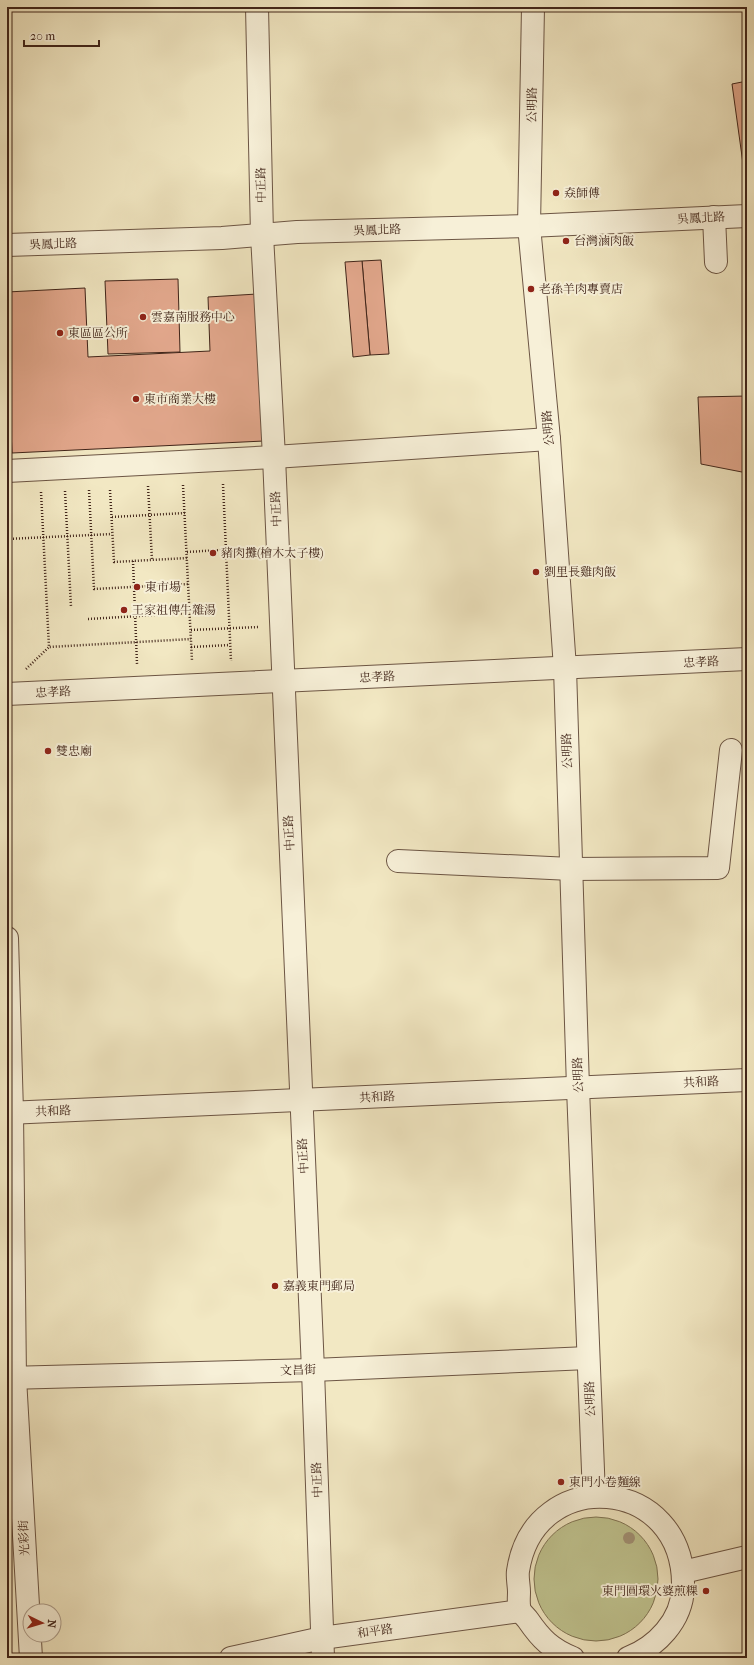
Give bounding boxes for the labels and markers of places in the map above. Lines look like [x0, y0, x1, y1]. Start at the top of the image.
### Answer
place label: 𡘙師傅 [564, 186, 600, 200]
marker: 𡘙師傅 [551, 188, 561, 198]
place label: 台灣滷肉飯 [574, 234, 634, 248]
marker: 台灣滷肉飯 [561, 236, 571, 246]
place label: 老孫羊肉專賣店 [539, 282, 623, 296]
marker: 老孫羊肉專賣店 [526, 284, 536, 294]
place label: 雲嘉南服務中心 [151, 310, 235, 324]
marker: 雲嘉南服務中心 [138, 312, 148, 322]
place label: 東區區公所 [68, 326, 128, 340]
marker: 東區區公所 [55, 328, 65, 338]
place label: 東市商業大樓 [144, 392, 216, 406]
marker: 東市商業大樓 [131, 394, 141, 404]
place label: 豬肉攤(檜木太子樓) [221, 546, 324, 560]
marker: 豬肉攤(檜木太子樓) [208, 548, 218, 558]
place label: 劉里長雞肉飯 [544, 565, 616, 579]
marker: 劉里長雞肉飯 [531, 567, 541, 577]
place label: 東市場 [145, 580, 181, 594]
marker: 東市場 [132, 582, 142, 592]
place label: 王家祖傳牛雜湯 [132, 603, 216, 617]
marker: 王家祖傳牛雜湯 [119, 605, 129, 615]
place label: 雙忠廟 [56, 744, 92, 758]
marker: 雙忠廟 [43, 746, 53, 756]
place label: 嘉義東門郵局 [283, 1279, 355, 1293]
marker: 嘉義東門郵局 [270, 1281, 280, 1291]
place label: 東門小卷麵線 [569, 1475, 641, 1489]
marker: 東門小卷麵線 [556, 1477, 566, 1487]
place label: 東門圓環火婆煎粿 [602, 1584, 698, 1598]
marker: 東門圓環火婆煎粿 [701, 1586, 711, 1596]

